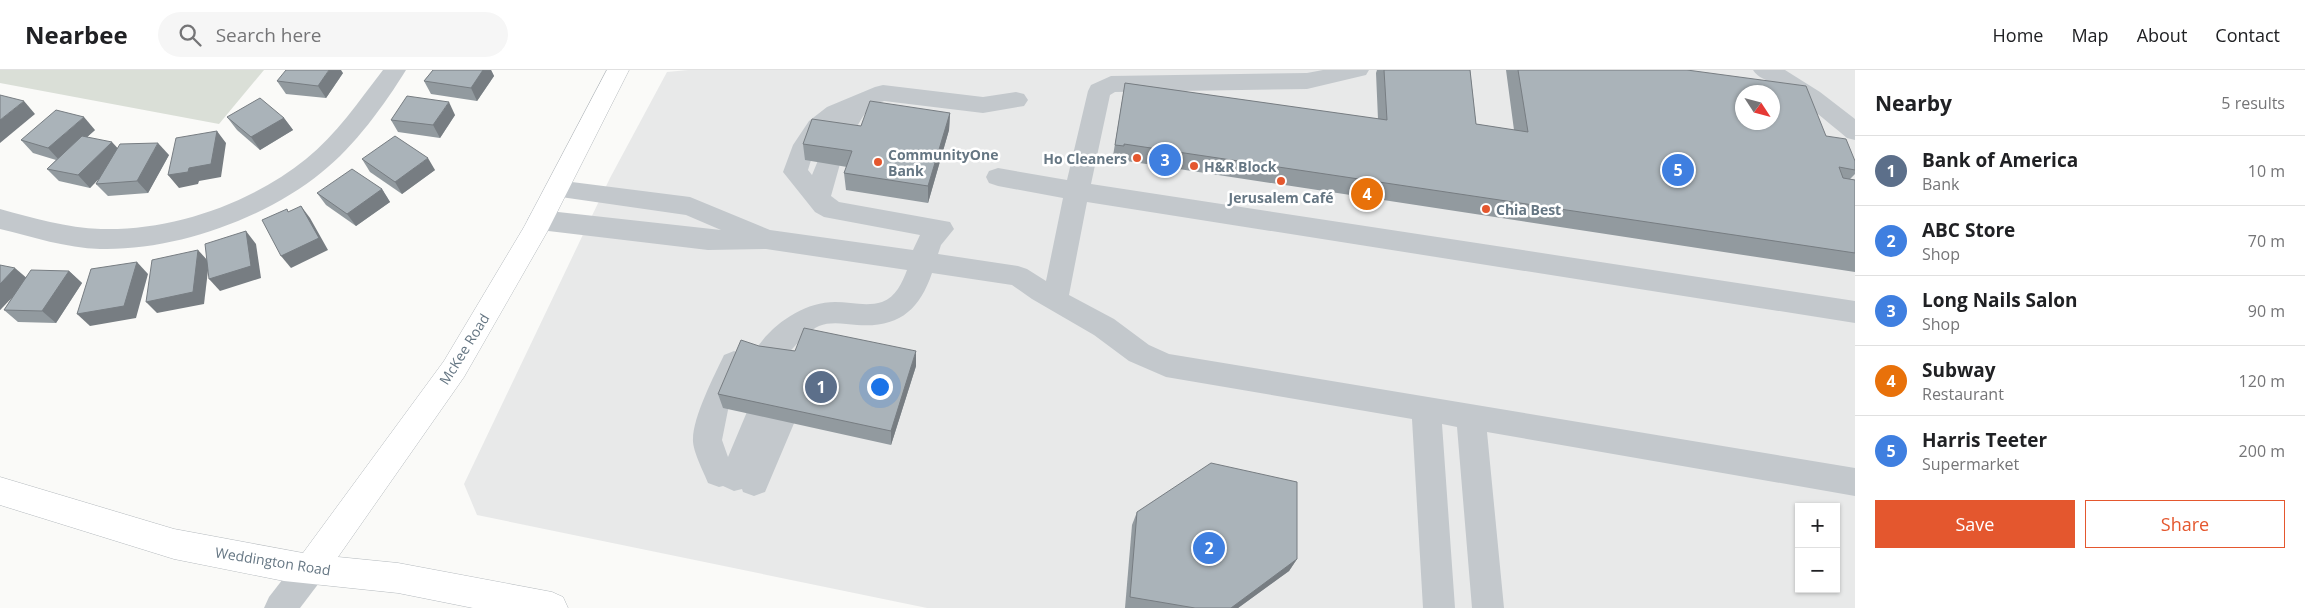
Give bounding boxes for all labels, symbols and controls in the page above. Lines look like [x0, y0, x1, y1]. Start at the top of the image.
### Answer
search box [158, 12, 508, 57]
text: Nearbee [25, 18, 128, 51]
icon: search [176, 21, 204, 49]
text: Search here [216, 22, 322, 48]
text: Home [1993, 23, 2043, 47]
text: Map [2071, 23, 2109, 47]
text: About [2137, 23, 2187, 47]
text: Contact [2215, 23, 2280, 47]
north arrow [1735, 85, 1780, 130]
text: Nearby [1875, 89, 1952, 117]
text: 5 results [2221, 92, 2285, 114]
pin: 3 [1149, 141, 1181, 179]
place label: CommunityOne Bank [888, 145, 998, 180]
text: Bank of America [1922, 147, 2078, 173]
place label: Ho Cleaners [1043, 149, 1127, 168]
pin: 5 [1662, 151, 1694, 189]
marker: Ho Cleaners [1131, 152, 1143, 164]
marker: CommunityOne Bank [872, 156, 884, 168]
place label: H&R Block [1204, 157, 1277, 176]
marker: H&R Block [1188, 160, 1200, 172]
text: 1 [1886, 160, 1896, 182]
text: 10 m [2248, 160, 2285, 182]
text: Bank [1922, 173, 1959, 195]
marker: Jerusalem Café [1275, 175, 1287, 187]
pin: 4 [1351, 175, 1383, 213]
place label: Jerusalem Café [1227, 188, 1333, 207]
place label: Chia Best [1496, 200, 1561, 219]
marker: Chia Best [1480, 203, 1492, 215]
text: ABC Store [1922, 217, 2015, 243]
text: 2 [1886, 230, 1896, 252]
text: 70 m [2248, 230, 2285, 252]
text: Shop [1922, 243, 1960, 265]
text: Long Nails Salon [1922, 287, 2078, 313]
text: 3 [1886, 300, 1896, 322]
text: 90 m [2248, 300, 2285, 322]
street label: McKee Road [435, 310, 493, 388]
text: Shop [1922, 313, 1960, 335]
text: Subway [1922, 357, 1996, 383]
pin: 1 [805, 368, 837, 406]
text: 4 [1886, 370, 1896, 392]
text: 120 m [2239, 370, 2285, 392]
your location [867, 374, 893, 400]
text: Restaurant [1922, 383, 2004, 405]
text: Harris Teeter [1922, 427, 2047, 453]
text: 5 [1886, 440, 1896, 462]
text: 200 m [2239, 440, 2285, 462]
text: Supermarket [1922, 453, 2019, 475]
button: Save [1875, 500, 2075, 548]
button: Share [2085, 500, 2285, 548]
map controls [1795, 503, 1840, 593]
button: + [1795, 503, 1840, 548]
pin: 2 [1193, 529, 1225, 567]
street label: Weddington Road [214, 542, 332, 580]
button: − [1795, 548, 1840, 593]

